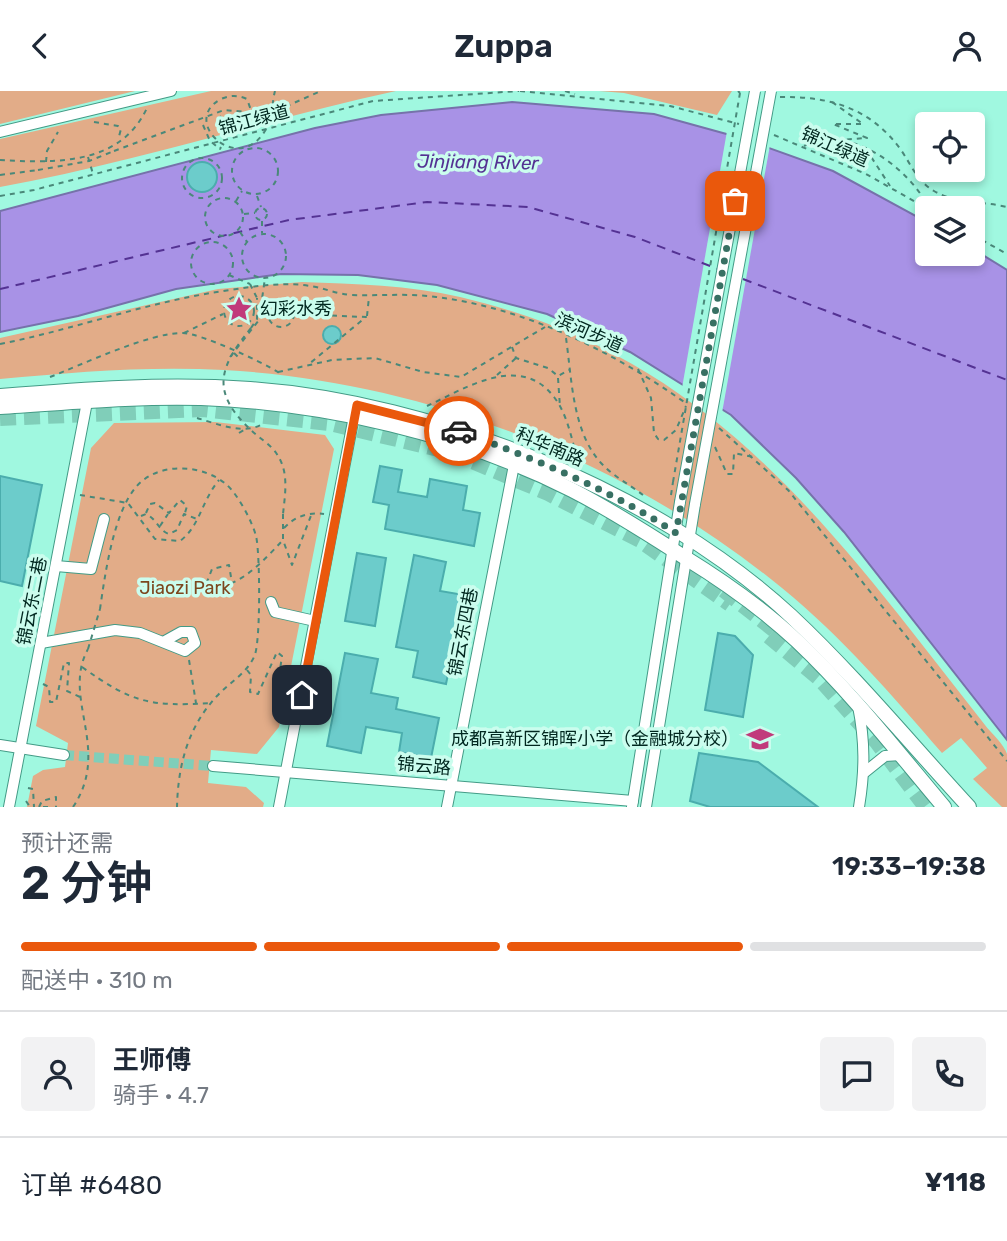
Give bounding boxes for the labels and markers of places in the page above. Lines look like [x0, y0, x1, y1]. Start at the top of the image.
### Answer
pin [705, 171, 765, 231]
place icon: 幻彩水秀 [224, 294, 254, 324]
place label: 幻彩水秀 [260, 298, 332, 320]
pin [272, 665, 332, 725]
school or university icon: 成都高新区锦晖小学（金融城分校） [745, 724, 775, 754]
place label: 成都高新区锦晖小学（金融城分校） [451, 728, 739, 750]

